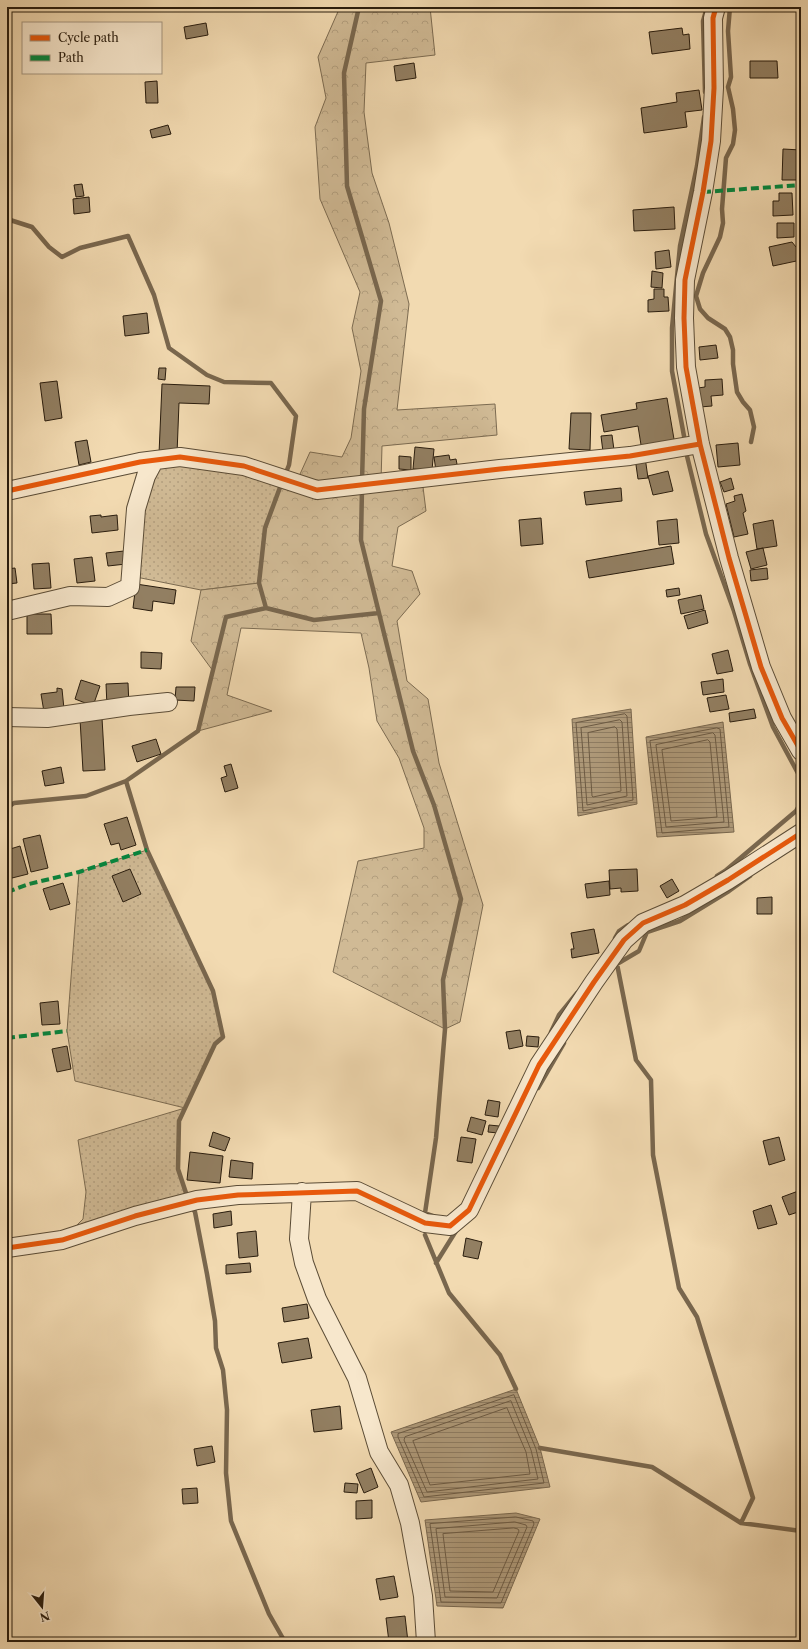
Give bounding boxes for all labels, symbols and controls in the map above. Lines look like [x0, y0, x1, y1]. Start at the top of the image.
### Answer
legend [22, 22, 162, 74]
text: Cycle path [58, 30, 119, 45]
text: Path [58, 50, 84, 65]
north arrow [22, 1587, 62, 1627]
text: N [38, 1608, 52, 1625]

